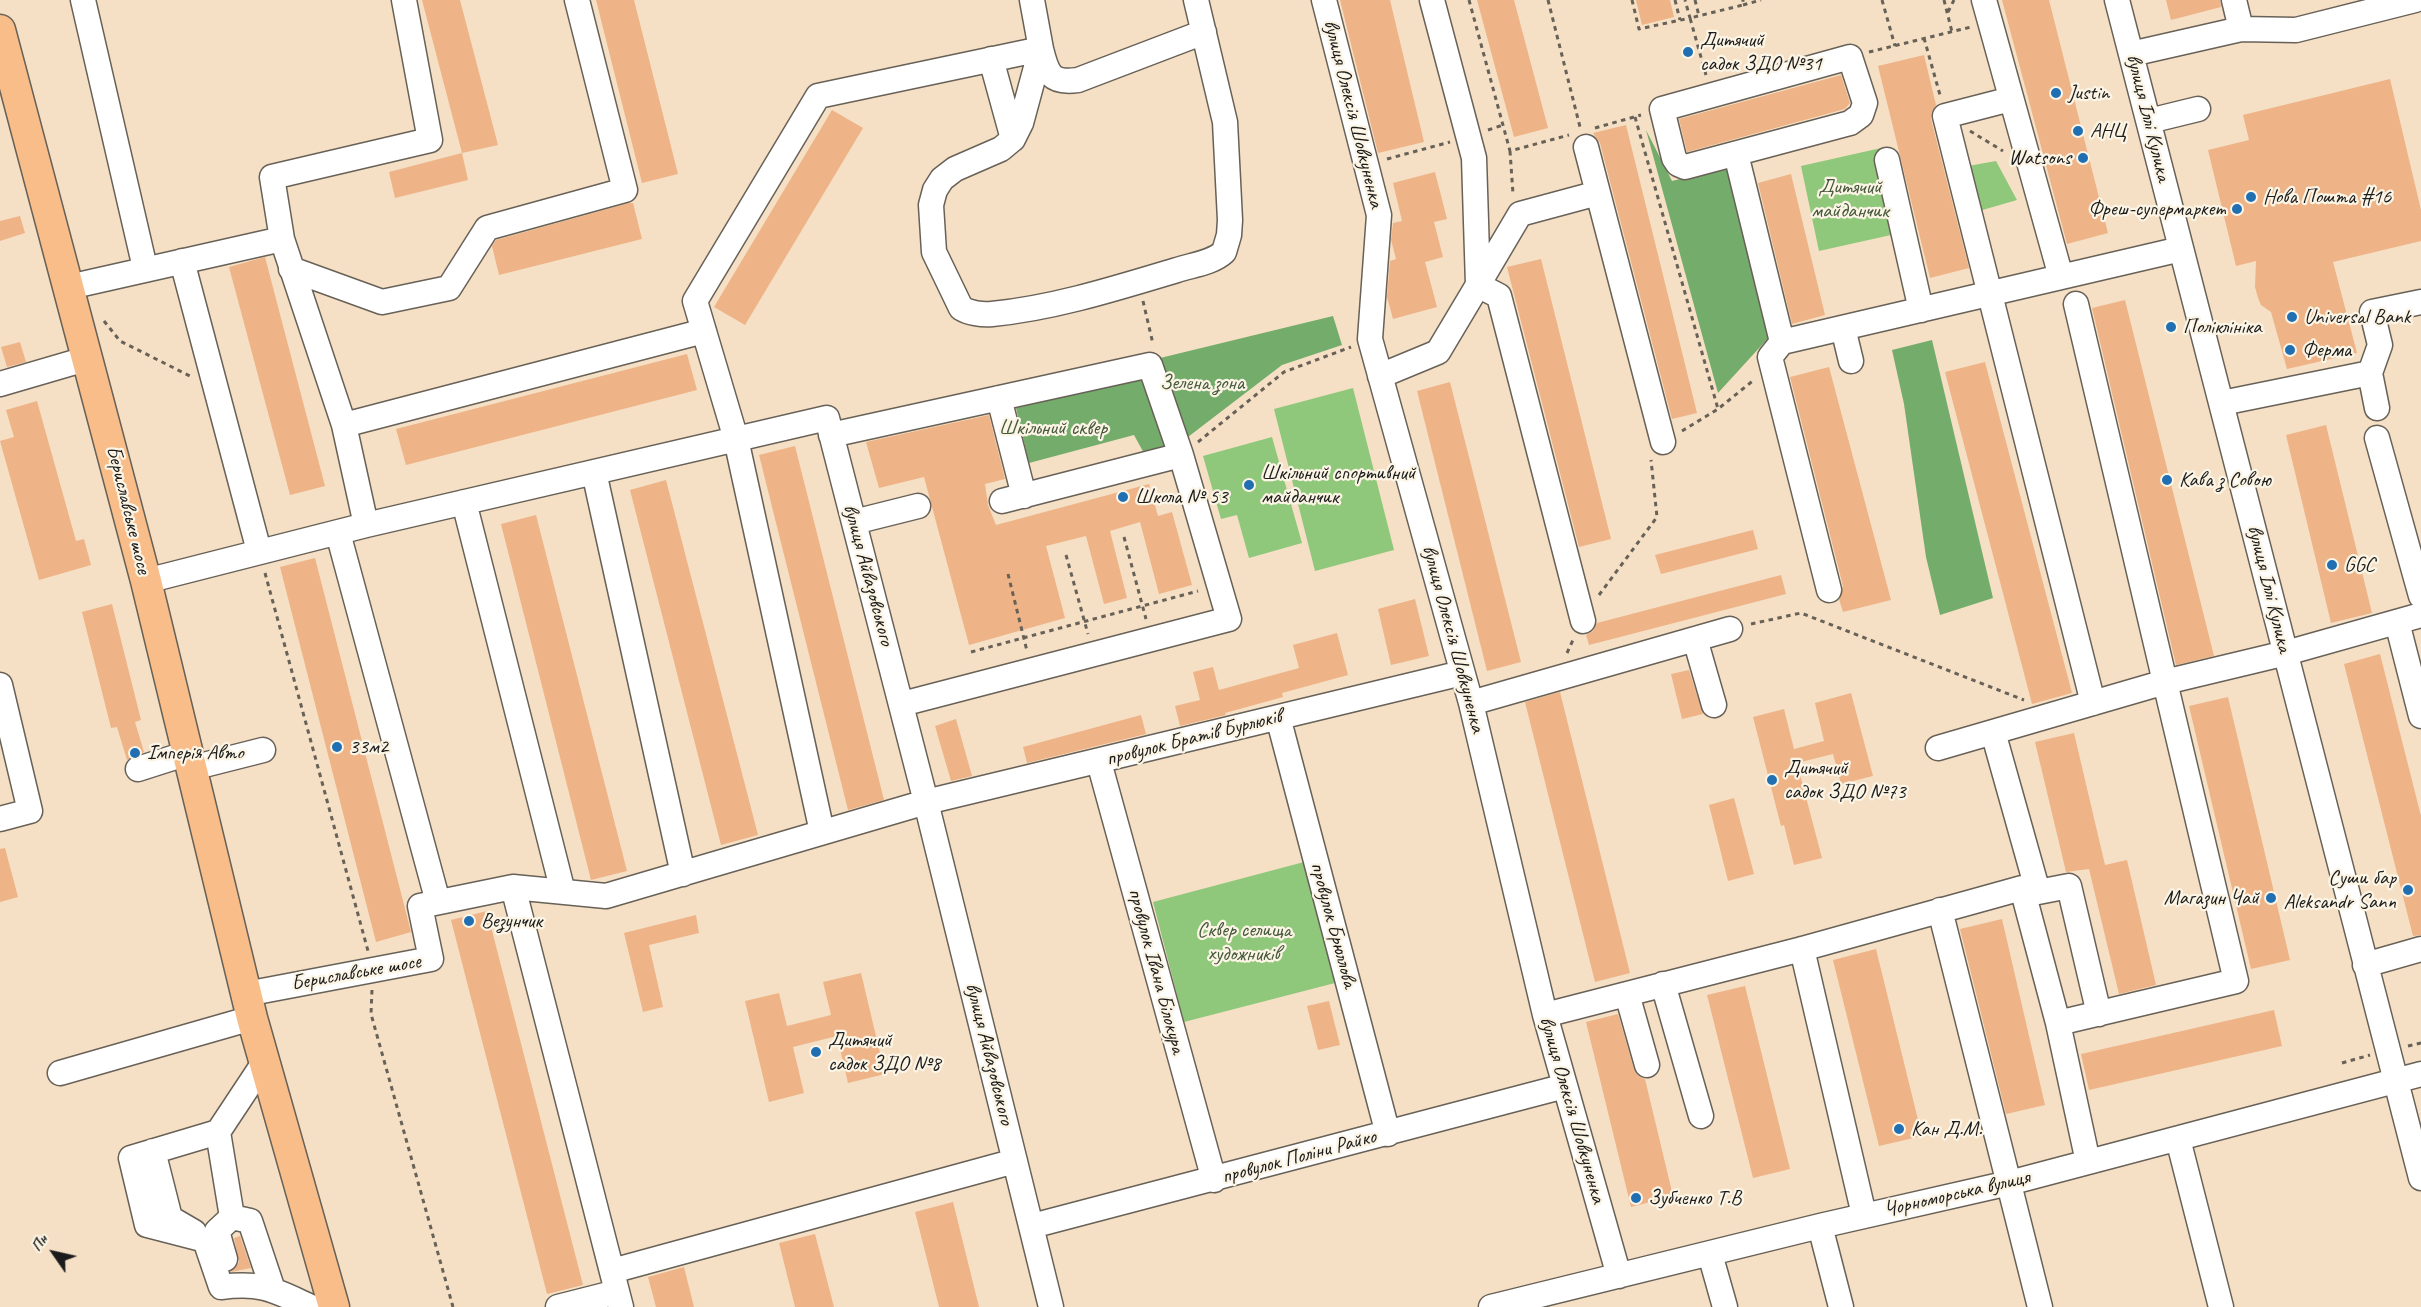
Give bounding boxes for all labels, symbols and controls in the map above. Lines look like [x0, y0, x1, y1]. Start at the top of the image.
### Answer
street label: вулиця Олексія Шовкуненка [1317, 17, 1389, 211]
place label: Дитячий садок ЗДО №31 [1700, 27, 1822, 77]
marker: Дитячий садок ЗДО №31 [1681, 45, 1695, 59]
street label: вулиця Іллі Кулика [2120, 52, 2176, 184]
place label: Justin [2068, 80, 2109, 106]
marker: Justin [2049, 86, 2063, 100]
place label: АНЦ [2090, 118, 2126, 144]
marker: АНЦ [2071, 124, 2085, 138]
place label: Watsons [2009, 145, 2071, 171]
marker: Watsons [2076, 151, 2090, 165]
park label: Дитячий майданчик [1811, 174, 1889, 224]
place label: Нова Пошта #16 [2263, 184, 2391, 210]
marker: Нова Пошта #16 [2244, 190, 2258, 204]
place label: Фреш-супермаркет [2088, 196, 2225, 222]
marker: Фреш-супермаркет [2230, 202, 2244, 216]
place label: Universal Bank [2304, 304, 2410, 330]
marker: Universal Bank [2285, 310, 2299, 324]
place label: Поліклініка [2183, 314, 2261, 340]
marker: Поліклініка [2164, 320, 2178, 334]
place label: Ферма [2302, 337, 2351, 363]
marker: Ферма [2283, 343, 2297, 357]
park label: Зелена зона [1160, 370, 1244, 396]
park label: Шкільний сквер [999, 415, 1107, 441]
street label: Бериславське шосе [100, 443, 156, 577]
place label: Шкільний спортивний майданчик [1261, 460, 1416, 510]
place label: Кава з Совою [2179, 467, 2271, 493]
marker: Кава з Совою [2160, 473, 2174, 487]
marker: Шкільний спортивний майданчик [1242, 478, 1256, 492]
place label: Школа № 53 [1135, 484, 1228, 510]
marker: Школа № 53 [1116, 490, 1130, 504]
street label: вулиця Айвазовського [837, 501, 899, 649]
street label: вулиця Іллі Кулика [2241, 523, 2297, 655]
street label: вулиця Олексія Шовкуненка [1416, 543, 1490, 735]
place label: GGC [2344, 552, 2375, 578]
marker: GGC [2325, 558, 2339, 572]
street label: провулок Братів Бурлюків [1104, 704, 1284, 772]
place label: 33м2 [349, 734, 388, 760]
place label: Імперія Авто [147, 740, 244, 766]
marker: 33м2 [330, 740, 344, 754]
marker: Імперія Авто [128, 746, 142, 760]
place label: Дитячий садок ЗДО №73 [1784, 755, 1906, 805]
marker: Дитячий садок ЗДО №73 [1765, 773, 1779, 787]
street label: провулок Брюллова [1304, 859, 1362, 991]
place label: Суши бар Aleksandr Sann [2283, 865, 2396, 915]
marker: Суши бар Aleksandr Sann [2401, 883, 2415, 897]
street label: провулок Івана Білокура [1122, 885, 1190, 1057]
place label: Магазин Чай [2164, 885, 2259, 911]
marker: Магазин Чай [2264, 891, 2278, 905]
place label: Везунчик [481, 908, 542, 934]
marker: Везунчик [462, 914, 476, 928]
park label: Сквер селища художників [1197, 917, 1291, 967]
street label: Бериславське шосе [289, 949, 423, 997]
street label: вулиця Айвазовського [959, 980, 1019, 1128]
street label: вулиця Олексія Шовкуненка [1533, 1014, 1611, 1206]
place label: Дитячий садок ЗДО №8 [828, 1027, 940, 1077]
marker: Дитячий садок ЗДО №8 [809, 1045, 823, 1059]
place label: Кан Д.М. [1911, 1116, 1982, 1142]
marker: Кан Д.М. [1892, 1122, 1906, 1136]
street label: провулок Поліни Райко [1219, 1124, 1379, 1190]
street label: Чорноморська вулиця [1882, 1165, 2032, 1223]
place label: Зубченко Т.В [1648, 1185, 1741, 1211]
marker: Зубченко Т.В [1629, 1191, 1643, 1205]
north arrow [24, 1223, 84, 1283]
text: Пн [26, 1230, 52, 1255]

